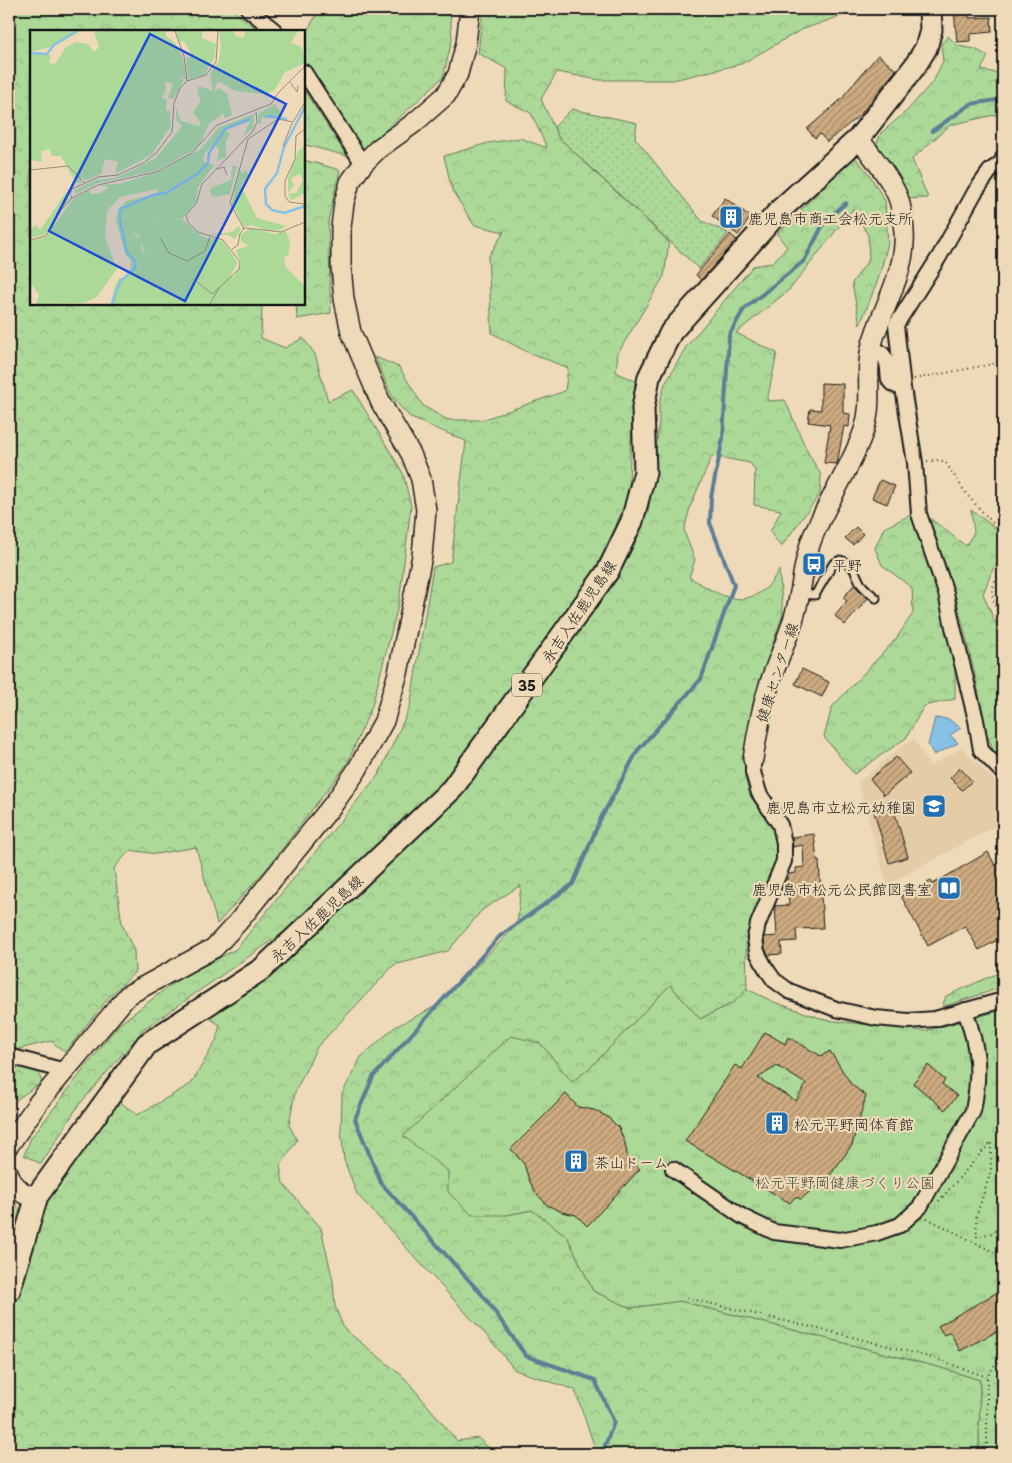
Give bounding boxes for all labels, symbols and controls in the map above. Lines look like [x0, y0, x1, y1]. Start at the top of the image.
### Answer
inset map [30, 30, 305, 305]
building icon: 鹿児島市商工会松元支所 [718, 204, 744, 230]
place label: 鹿児島市商工会松元支所 [748, 206, 913, 229]
bus stop icon: 平野 [801, 551, 827, 577]
place label: 平野 [832, 553, 862, 576]
street label: 永吉入佐鹿児島線 [535, 555, 621, 667]
street label: 健康センター線 [749, 619, 803, 725]
road number: 35 [512, 674, 542, 696]
school or university icon: 鹿児島市立松元幼稚園 [921, 793, 947, 819]
place label: 鹿児島市立松元幼稚園 [766, 795, 916, 818]
street label: 永吉入佐鹿児島線 [264, 869, 368, 967]
library icon: 鹿児島市松元公民館図書室 [936, 875, 962, 901]
place label: 鹿児島市松元公民館図書室 [752, 877, 932, 900]
building icon: 松元平野岡体育館 [764, 1110, 790, 1136]
place label: 松元平野岡体育館 [794, 1112, 914, 1135]
building icon: 茶山ドーム [563, 1148, 589, 1174]
place label: 茶山ドーム [594, 1150, 668, 1173]
park label: 松元平野岡健康づくり公園 [755, 1170, 935, 1193]

